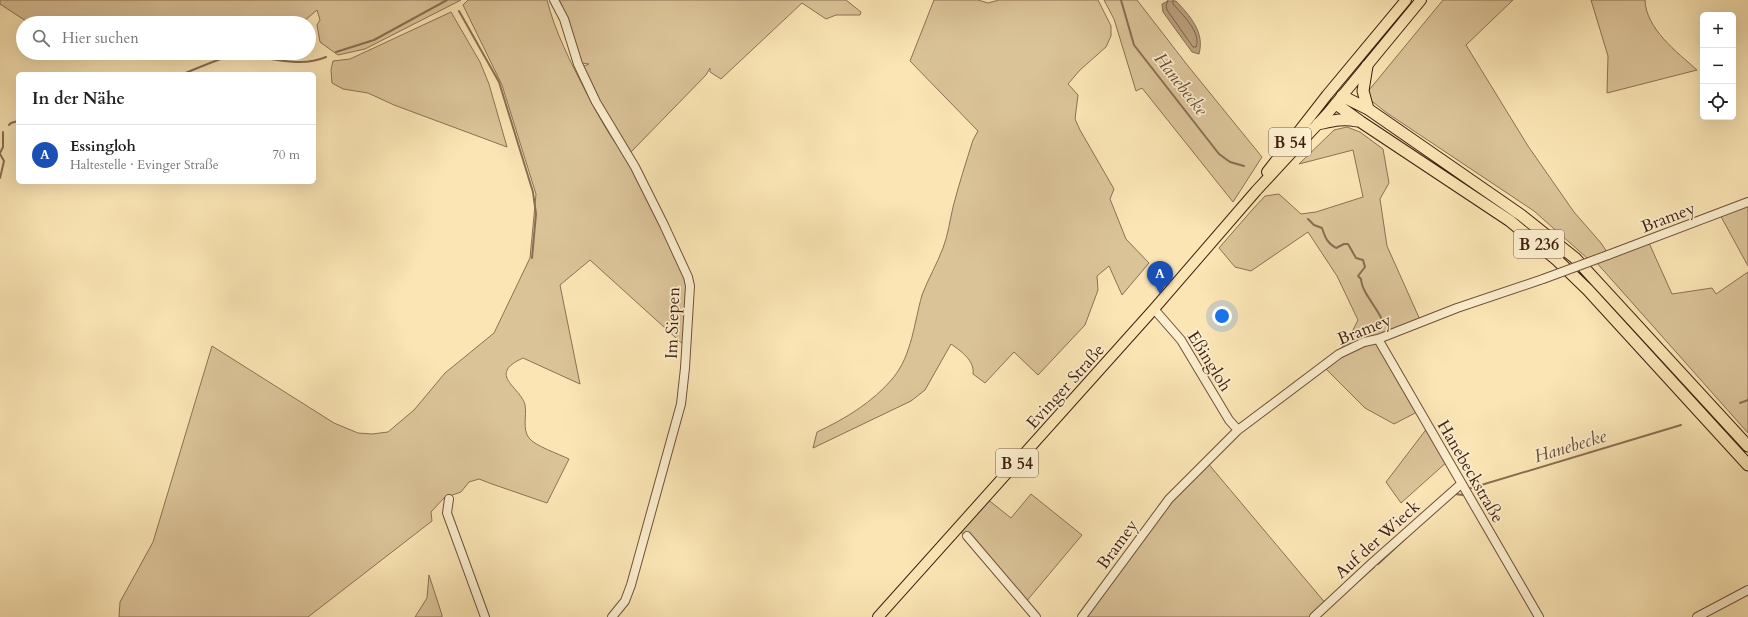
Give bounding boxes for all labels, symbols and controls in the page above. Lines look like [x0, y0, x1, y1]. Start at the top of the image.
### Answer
map controls [1700, 12, 1736, 120]
button: + [1700, 12, 1736, 48]
search box [16, 16, 316, 60]
icon: search [30, 27, 52, 49]
text: Hier suchen [62, 28, 139, 48]
water label: Hanebecke [1148, 47, 1214, 122]
button: − [1700, 48, 1736, 84]
button: locate [1700, 84, 1736, 120]
text: In der Nähe [32, 87, 125, 110]
road number: B 54 [1269, 128, 1311, 156]
text: Essingloh [70, 136, 136, 156]
text: A [40, 146, 50, 164]
text: 70 m [272, 146, 300, 164]
text: Haltestelle · Evinger Straße [70, 156, 219, 174]
street label: Bramey [1638, 197, 1699, 238]
road number: B 236 [1514, 230, 1564, 258]
pin: A [1147, 261, 1173, 294]
street label: Im Siepen [660, 286, 685, 359]
your location [1212, 306, 1232, 326]
street label: Bramey [1334, 308, 1395, 351]
street label: Eßingloh [1182, 327, 1238, 397]
street label: Evinger Straße [1021, 339, 1110, 434]
street label: Hanebeckstraße [1432, 416, 1509, 527]
water label: Hanebecke [1531, 423, 1610, 469]
road number: B 54 [996, 449, 1038, 477]
street label: Auf der Wieck [1330, 494, 1425, 584]
street label: Bramey [1092, 515, 1143, 574]

